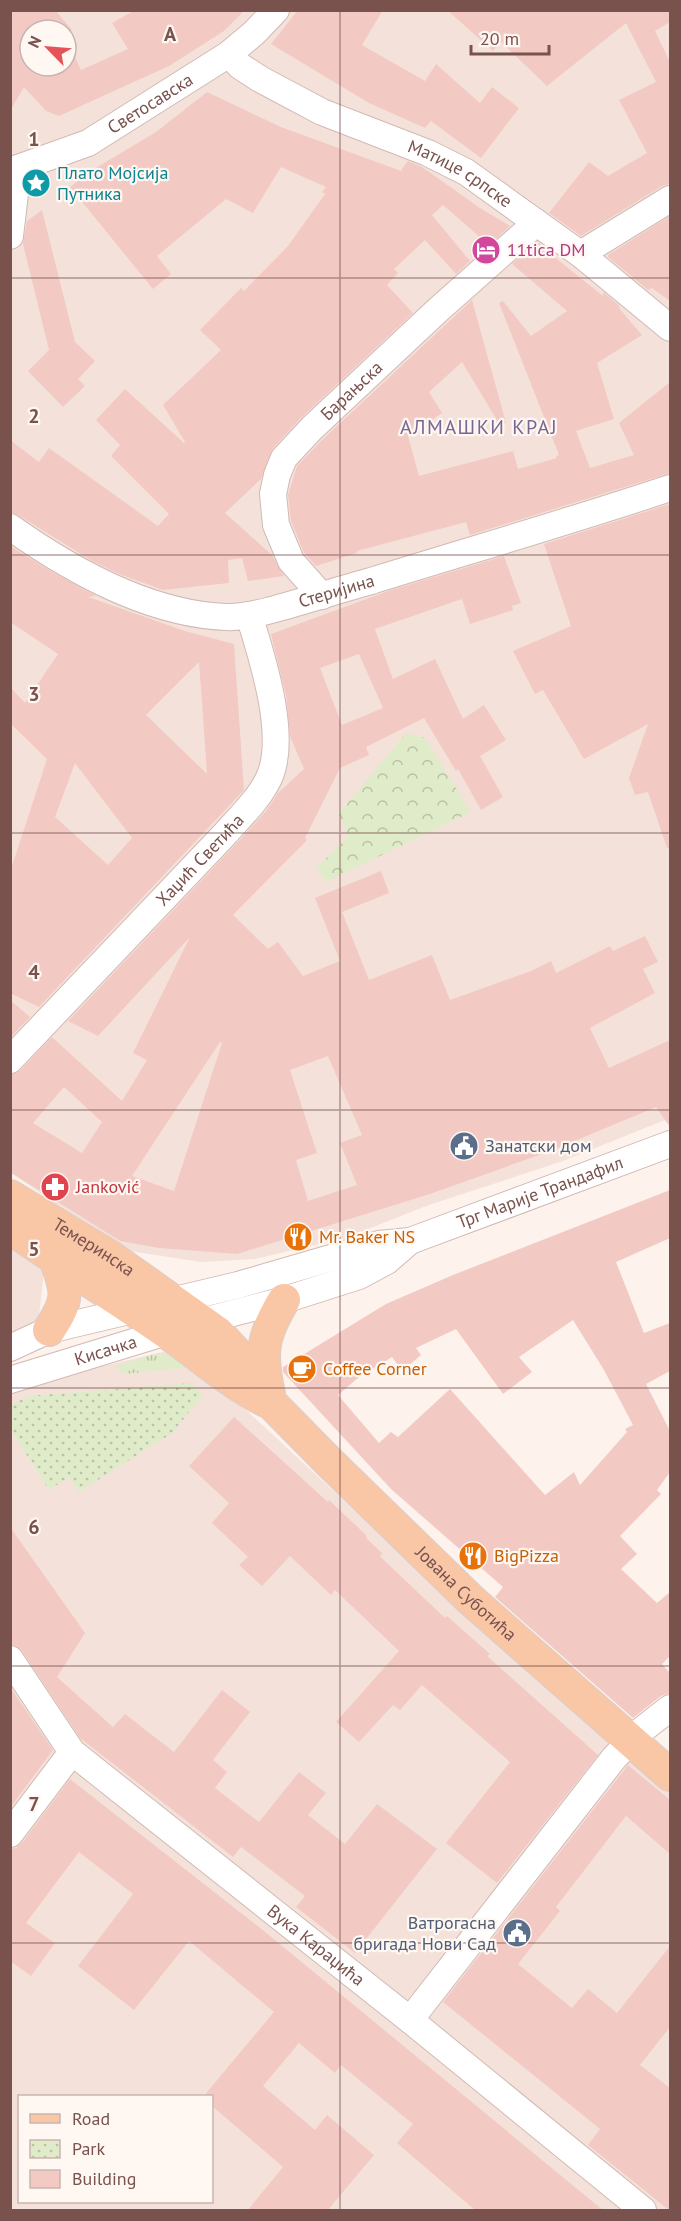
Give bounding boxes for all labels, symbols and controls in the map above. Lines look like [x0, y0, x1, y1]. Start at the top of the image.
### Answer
north arrow [18, 18, 78, 78]
scale bar [471, 18, 549, 56]
text: A [164, 21, 177, 47]
text: 20 m [480, 27, 519, 50]
text: N [23, 33, 46, 51]
street label: Светосавска [103, 68, 197, 139]
text: 1 [28, 126, 40, 152]
street label: Матице српске [405, 134, 517, 212]
place label: Плато Мојсија Путника [57, 161, 169, 205]
place icon: Плато Мојсија Путника [20, 167, 52, 199]
hotel icon: 11tica DM [470, 234, 502, 266]
place label: 11tica DM [507, 238, 585, 261]
street label: Барањска [315, 356, 387, 425]
text: 2 [28, 403, 40, 429]
district label: АЛМАШКИ КРАЈ [400, 414, 558, 440]
street label: Стеријина [296, 569, 377, 613]
text: 3 [28, 681, 40, 707]
street label: Хаџић Светића [151, 809, 249, 911]
text: 4 [28, 959, 40, 985]
public building icon: Занатски дом [448, 1130, 480, 1162]
place label: Занатски дом [485, 1134, 592, 1157]
street label: Трг Марије Трандафил [453, 1151, 626, 1234]
pharmacy icon: Janković [39, 1171, 71, 1203]
place label: Janković [75, 1175, 139, 1198]
street label: Темеринска [49, 1212, 139, 1281]
restaurant icon: Mr. Baker NS [282, 1221, 314, 1253]
place label: Mr. Baker NS [319, 1225, 415, 1248]
text: 5 [28, 1236, 40, 1262]
street label: Кисачка [71, 1330, 140, 1371]
cafe icon: Coffee Corner [286, 1353, 318, 1385]
place label: Coffee Corner [323, 1357, 427, 1380]
text: 6 [28, 1514, 40, 1540]
street label: Јована Суботића [410, 1540, 522, 1646]
restaurant icon: BigPizza [457, 1540, 489, 1572]
place label: BigPizza [494, 1544, 559, 1567]
text: 7 [28, 1791, 40, 1817]
street label: Вука Караџића [263, 1899, 370, 1991]
place label: Ватрогасна бригада Нови Сад [353, 1911, 496, 1955]
public building icon: Ватрогасна бригада Нови Сад [501, 1917, 533, 1949]
legend [18, 2095, 213, 2203]
text: Road [72, 2107, 110, 2130]
text: Park [72, 2137, 105, 2160]
text: Building [72, 2167, 136, 2190]

